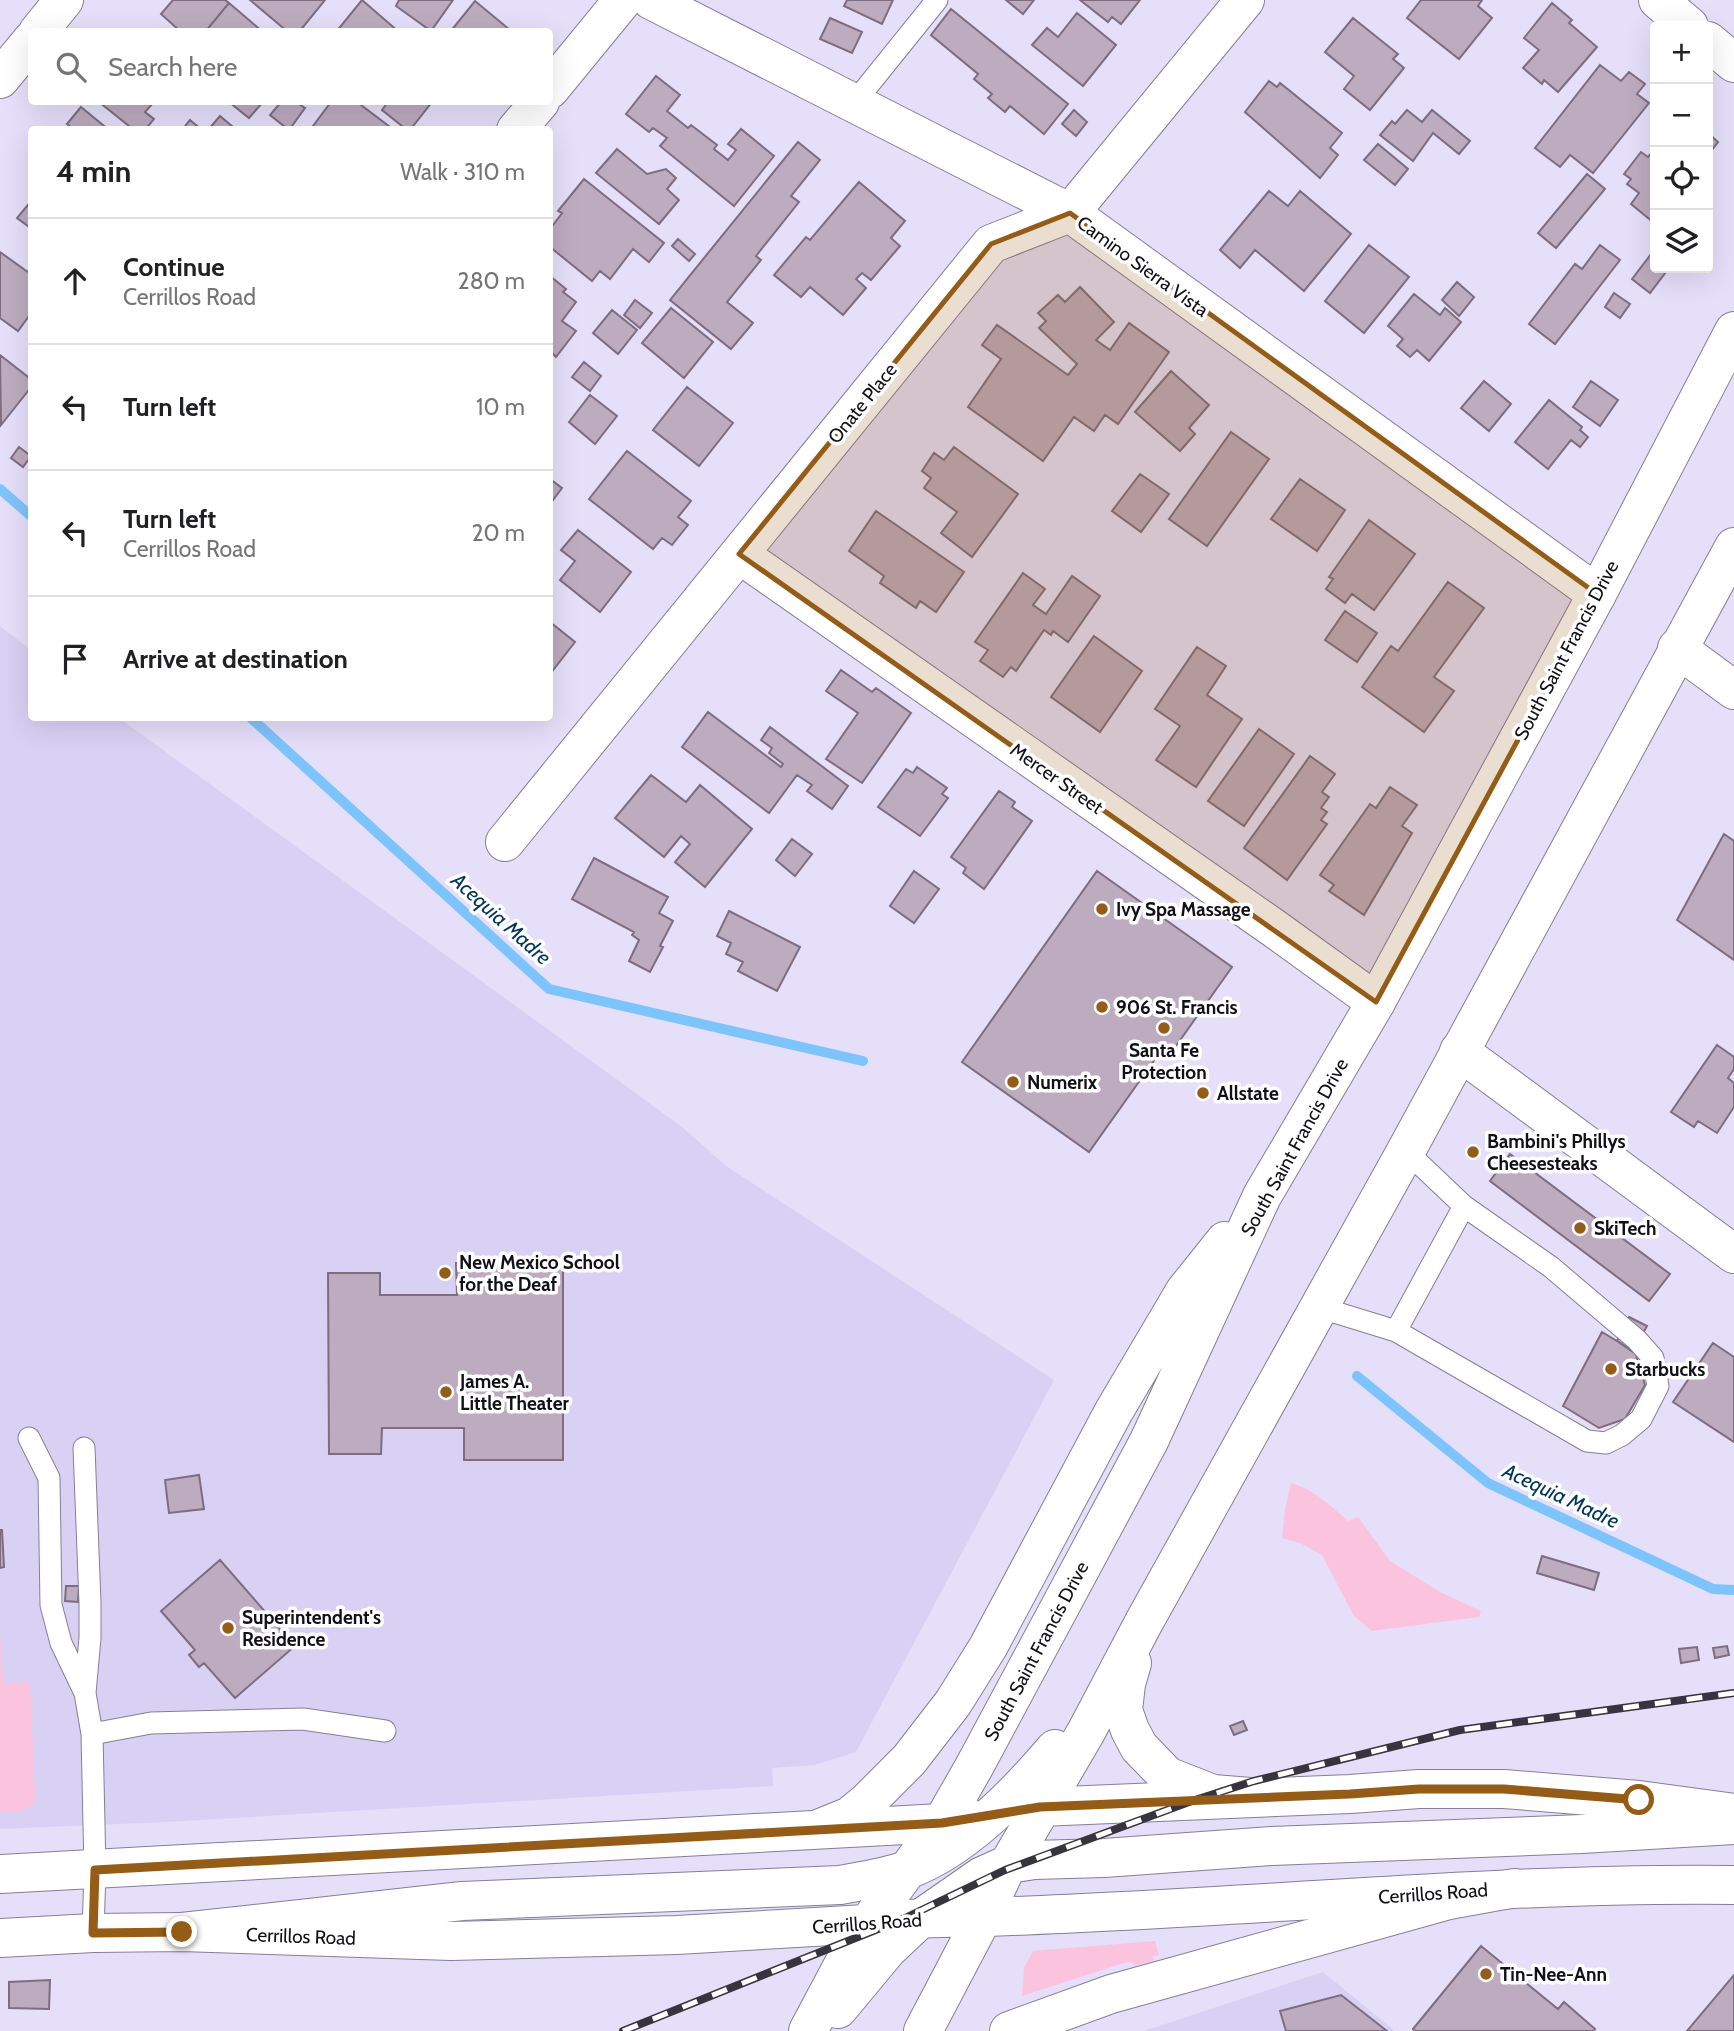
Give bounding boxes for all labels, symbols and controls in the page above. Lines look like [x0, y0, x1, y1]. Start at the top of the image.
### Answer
map controls [1650, 21, 1713, 273]
button: + [1650, 21, 1713, 84]
search box [28, 28, 553, 105]
icon: search [52, 48, 90, 86]
text: Search here [108, 51, 237, 83]
button: − [1650, 84, 1713, 147]
button: locate [1650, 147, 1713, 210]
text: 4 min [56, 153, 131, 190]
text: Walk · 310 m [400, 158, 525, 186]
button: layers [1650, 210, 1713, 273]
street label: Camino Sierra Vista [1073, 211, 1213, 322]
text: Continue [123, 251, 225, 283]
icon: ahead [56, 262, 94, 300]
text: 280 m [458, 267, 525, 295]
text: Cerrillos Road [123, 283, 256, 311]
street label: Onate Place [823, 358, 902, 448]
icon: left [56, 388, 94, 426]
text: Turn left [123, 391, 216, 423]
text: 10 m [476, 393, 525, 421]
text: Turn left [123, 503, 216, 535]
icon: left [56, 514, 94, 552]
text: 20 m [472, 519, 525, 547]
text: Cerrillos Road [123, 535, 256, 563]
street label: South Saint Francis Drive [1509, 556, 1624, 744]
icon: arrive [56, 640, 94, 678]
text: Arrive at destination [123, 643, 348, 675]
street label: Mercer Street [1006, 738, 1108, 819]
water label: Acequia Madre [446, 867, 556, 970]
place label: Ivy Spa Massage [1116, 898, 1251, 921]
marker: Ivy Spa Massage [1094, 901, 1110, 917]
place label: 906 St. Francis [1116, 996, 1238, 1019]
marker: 906 St. Francis [1094, 999, 1110, 1015]
marker: Santa Fe Protection [1156, 1020, 1172, 1036]
place label: Santa Fe Protection [1121, 1039, 1207, 1084]
street label: South Saint Francis Drive [1236, 1054, 1353, 1240]
place label: Numerix [1027, 1071, 1098, 1094]
marker: Numerix [1005, 1074, 1021, 1090]
place label: Allstate [1217, 1082, 1279, 1105]
marker: Allstate [1195, 1085, 1211, 1101]
place label: Bambini's Phillys Cheesesteaks [1487, 1130, 1626, 1175]
marker: Bambini's Phillys Cheesesteaks [1465, 1144, 1481, 1160]
place label: SkiTech [1594, 1217, 1656, 1240]
marker: SkiTech [1572, 1220, 1588, 1236]
place label: New Mexico School for the Deaf [459, 1251, 620, 1296]
marker: New Mexico School for the Deaf [437, 1265, 453, 1281]
place label: Starbucks [1625, 1358, 1705, 1381]
marker: Starbucks [1603, 1361, 1619, 1377]
place label: James A. Little Theater [459, 1370, 569, 1415]
marker: James A. Little Theater [438, 1384, 454, 1400]
water label: Acequia Madre [1498, 1457, 1624, 1533]
street label: South Saint Francis Drive [979, 1557, 1094, 1745]
place label: Superintendent's Residence [242, 1606, 381, 1651]
marker: Superintendent's Residence [220, 1620, 236, 1636]
route start [1623, 1784, 1654, 1815]
street label: Cerrillos Road [1377, 1878, 1489, 1909]
street label: Cerrillos Road [811, 1908, 923, 1939]
route end [166, 1916, 197, 1947]
street label: Cerrillos Road [246, 1923, 356, 1950]
place label: Tin-Nee-Ann [1500, 1963, 1607, 1986]
marker: Tin-Nee-Ann [1478, 1966, 1494, 1982]

